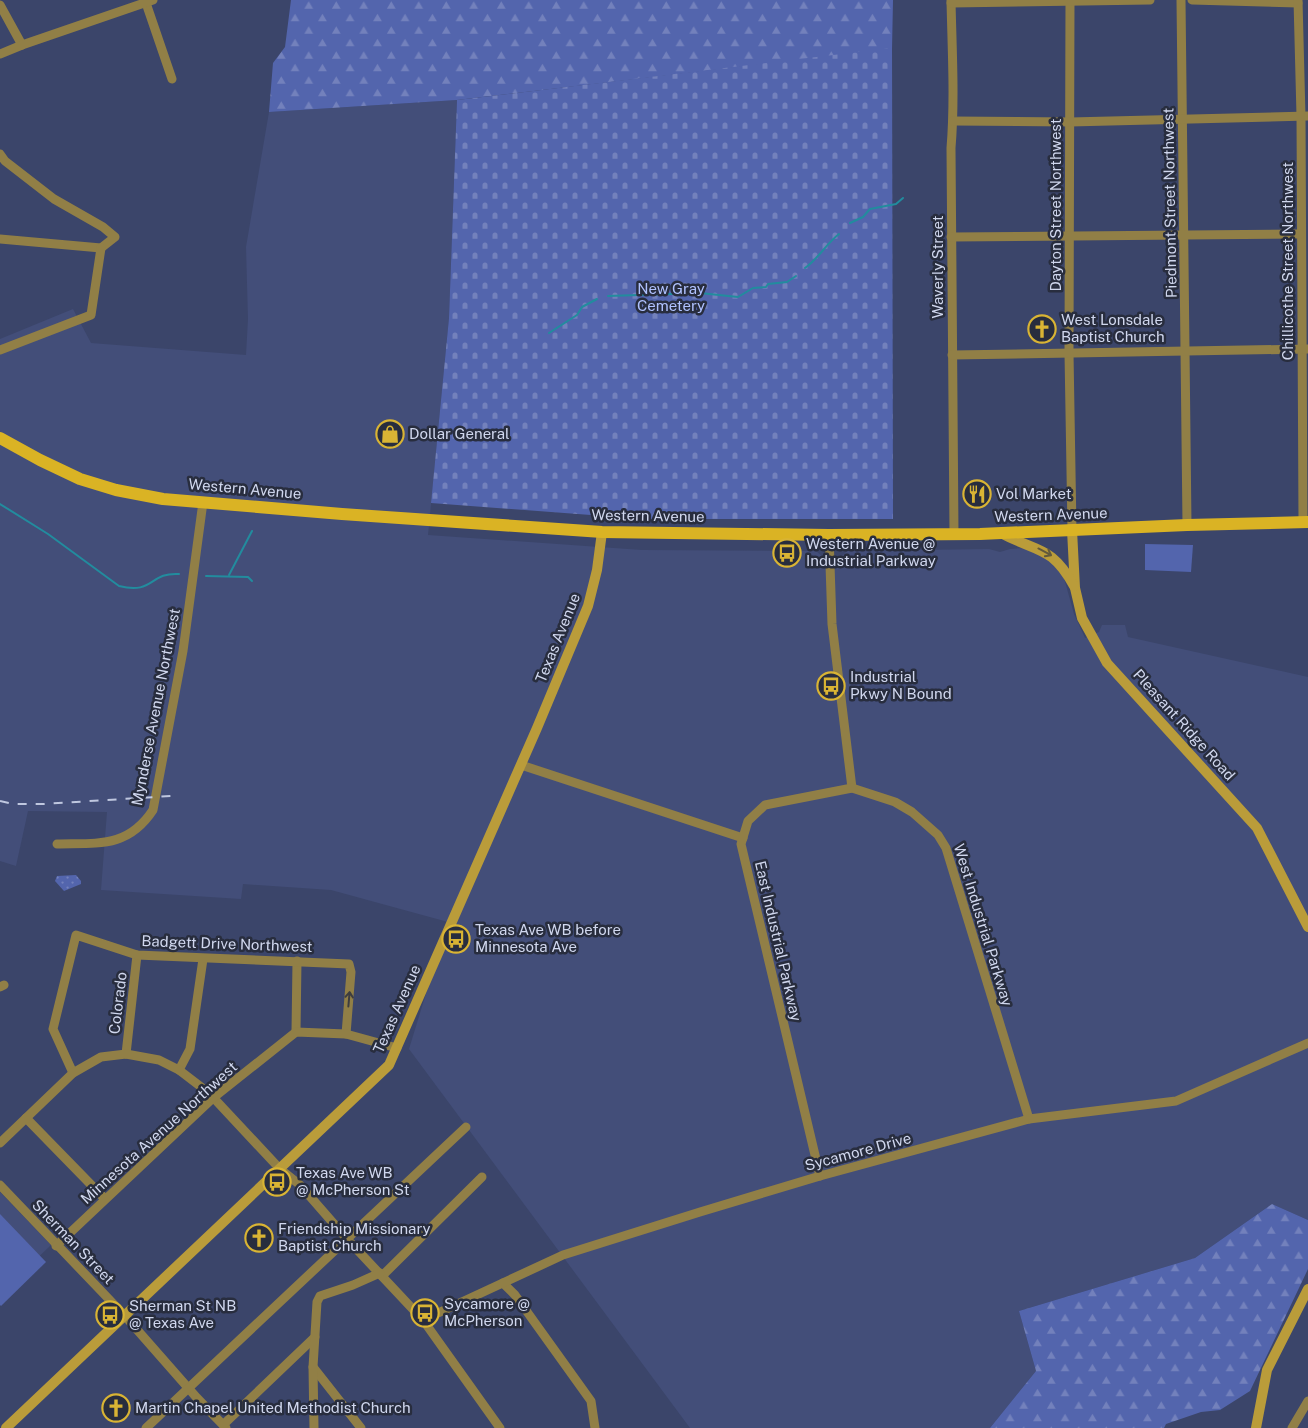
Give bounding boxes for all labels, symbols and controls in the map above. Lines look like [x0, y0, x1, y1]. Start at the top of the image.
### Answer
street label: Piedmont Street Northwest [1159, 108, 1180, 298]
street label: Dayton Street Northwest [1047, 118, 1064, 292]
street label: Chillicothe Street Northwest [1279, 162, 1296, 360]
street label: Waverly Street [929, 215, 946, 319]
park label: New Gray Cemetery [637, 280, 705, 314]
place label: West Lonsdale Baptist Church [1061, 311, 1165, 345]
church icon: West Lonsdale Baptist Church [1027, 314, 1057, 344]
shop icon: Dollar General [375, 419, 405, 449]
place label: Dollar General [409, 425, 510, 442]
street label: Western Avenue [188, 475, 302, 502]
restaurant icon: Vol Market [962, 479, 992, 509]
place label: Vol Market [996, 485, 1072, 502]
street label: Western Avenue [994, 504, 1108, 525]
street label: Western Avenue [591, 506, 705, 525]
place label: Western Avenue @ Industrial Parkway [806, 535, 936, 569]
bus stop icon: Western Avenue @ Industrial Parkway [772, 538, 802, 568]
one-way arrow [1037, 548, 1051, 558]
street label: Texas Avenue [532, 591, 583, 685]
street label: Mynderse Avenue Northwest [128, 607, 183, 807]
street label: Pleasant Ridge Road [1130, 666, 1239, 784]
place label: Industrial Pkwy N Bound [850, 668, 952, 702]
bus stop icon: Industrial Pkwy N Bound [816, 671, 846, 701]
street label: West Industrial Parkway [951, 842, 1016, 1008]
street label: East Industrial Parkway [752, 859, 805, 1023]
place label: Texas Ave WB before Minnesota Ave [475, 921, 621, 955]
bus stop icon: Texas Ave WB before Minnesota Ave [441, 924, 471, 954]
street label: Badgett Drive Northwest [141, 932, 313, 955]
street label: Texas Avenue [369, 962, 424, 1056]
street label: Colorado [105, 971, 130, 1035]
one-way arrow [344, 991, 354, 1007]
street label: Minnesota Avenue Northwest [77, 1058, 240, 1207]
street label: Sycamore Drive [803, 1129, 913, 1174]
place label: Texas Ave WB @ McPherson St [296, 1164, 410, 1198]
bus stop icon: Texas Ave WB @ McPherson St [262, 1167, 292, 1197]
street label: Sherman Street [29, 1196, 118, 1287]
place label: Friendship Missionary Baptist Church [278, 1220, 430, 1254]
church icon: Friendship Missionary Baptist Church [244, 1223, 274, 1253]
place label: Sycamore @ McPherson [444, 1295, 530, 1329]
place label: Sherman St NB @ Texas Ave [129, 1297, 236, 1331]
bus stop icon: Sycamore @ McPherson [410, 1298, 440, 1328]
bus stop icon: Sherman St NB @ Texas Ave [95, 1300, 125, 1330]
church icon: Martin Chapel United Methodist Church [101, 1393, 131, 1423]
place label: Martin Chapel United Methodist Church [135, 1399, 411, 1416]

